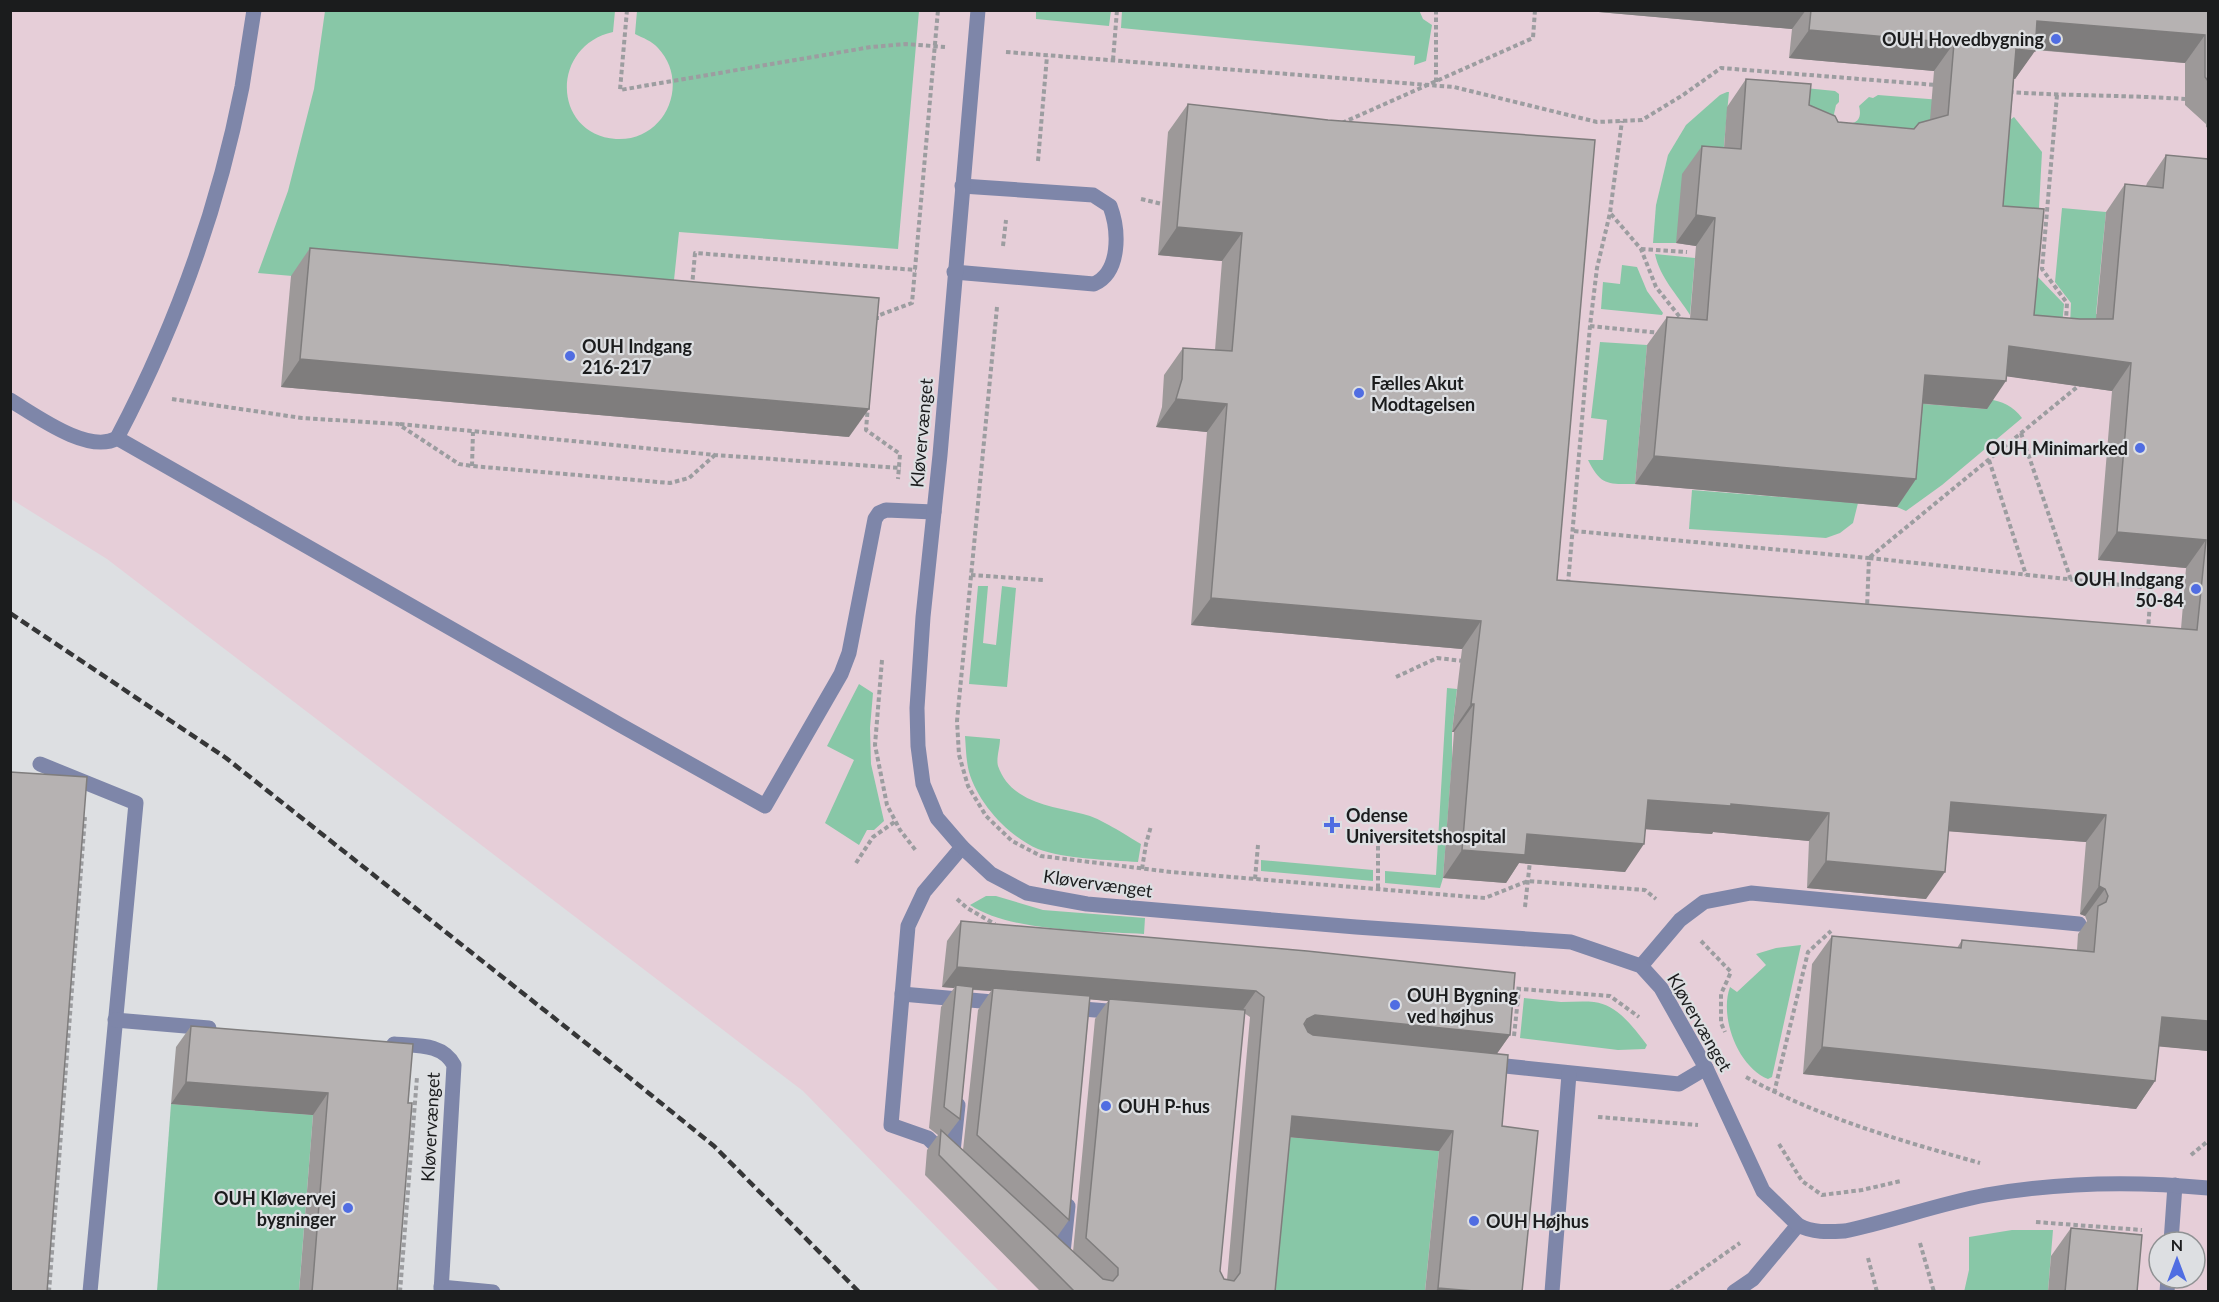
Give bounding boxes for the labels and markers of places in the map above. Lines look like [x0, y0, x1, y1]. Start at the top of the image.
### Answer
place label: OUH Hovedbygning [1882, 28, 2044, 50]
marker: OUH Hovedbygning [2049, 32, 2063, 46]
place label: OUH Indgang 216-217 [582, 335, 693, 378]
marker: OUH Indgang 216-217 [563, 349, 577, 363]
place label: Fælles Akut Modtagelsen [1371, 372, 1475, 415]
marker: Fælles Akut Modtagelsen [1352, 386, 1366, 400]
place label: OUH Minimarked [1986, 437, 2128, 459]
marker: OUH Minimarked [2133, 441, 2147, 455]
place label: OUH Indgang 50-84 [2074, 568, 2184, 611]
marker: OUH Indgang 50-84 [2189, 582, 2203, 596]
place label: Odense Universitetshospital [1346, 804, 1506, 847]
marker: Odense Universitetshospital [1323, 816, 1341, 834]
place label: OUH Bygning ved højhus [1407, 984, 1518, 1027]
marker: OUH Bygning ved højhus [1388, 998, 1402, 1012]
place label: OUH P-hus [1118, 1095, 1210, 1117]
marker: OUH P-hus [1099, 1099, 1113, 1113]
place label: OUH Kløvervej bygninger [214, 1187, 336, 1230]
marker: OUH Kløvervej bygninger [341, 1201, 355, 1215]
place label: OUH Højhus [1486, 1210, 1589, 1232]
marker: OUH Højhus [1467, 1214, 1481, 1228]

